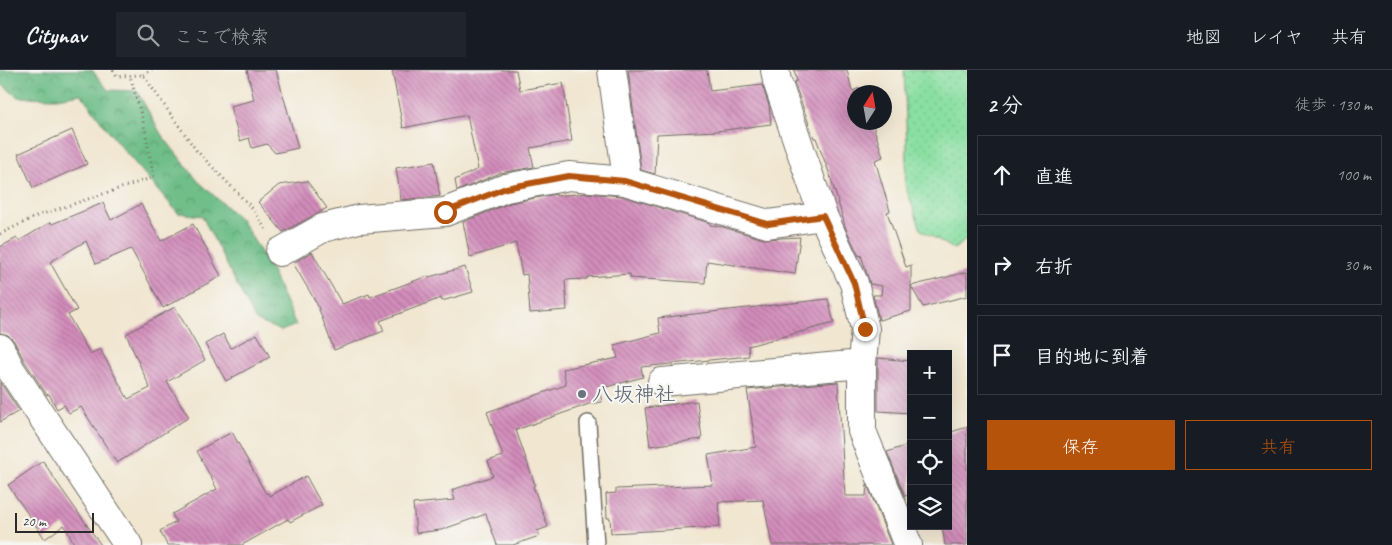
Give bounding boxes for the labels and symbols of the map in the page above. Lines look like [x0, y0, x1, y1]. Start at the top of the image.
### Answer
north arrow [847, 85, 892, 130]
route start [434, 201, 457, 224]
route end [854, 318, 877, 341]
place label: 八坂神社 [592, 381, 676, 407]
marker: 八坂神社 [576, 388, 588, 400]
scale bar [15, 510, 94, 533]

